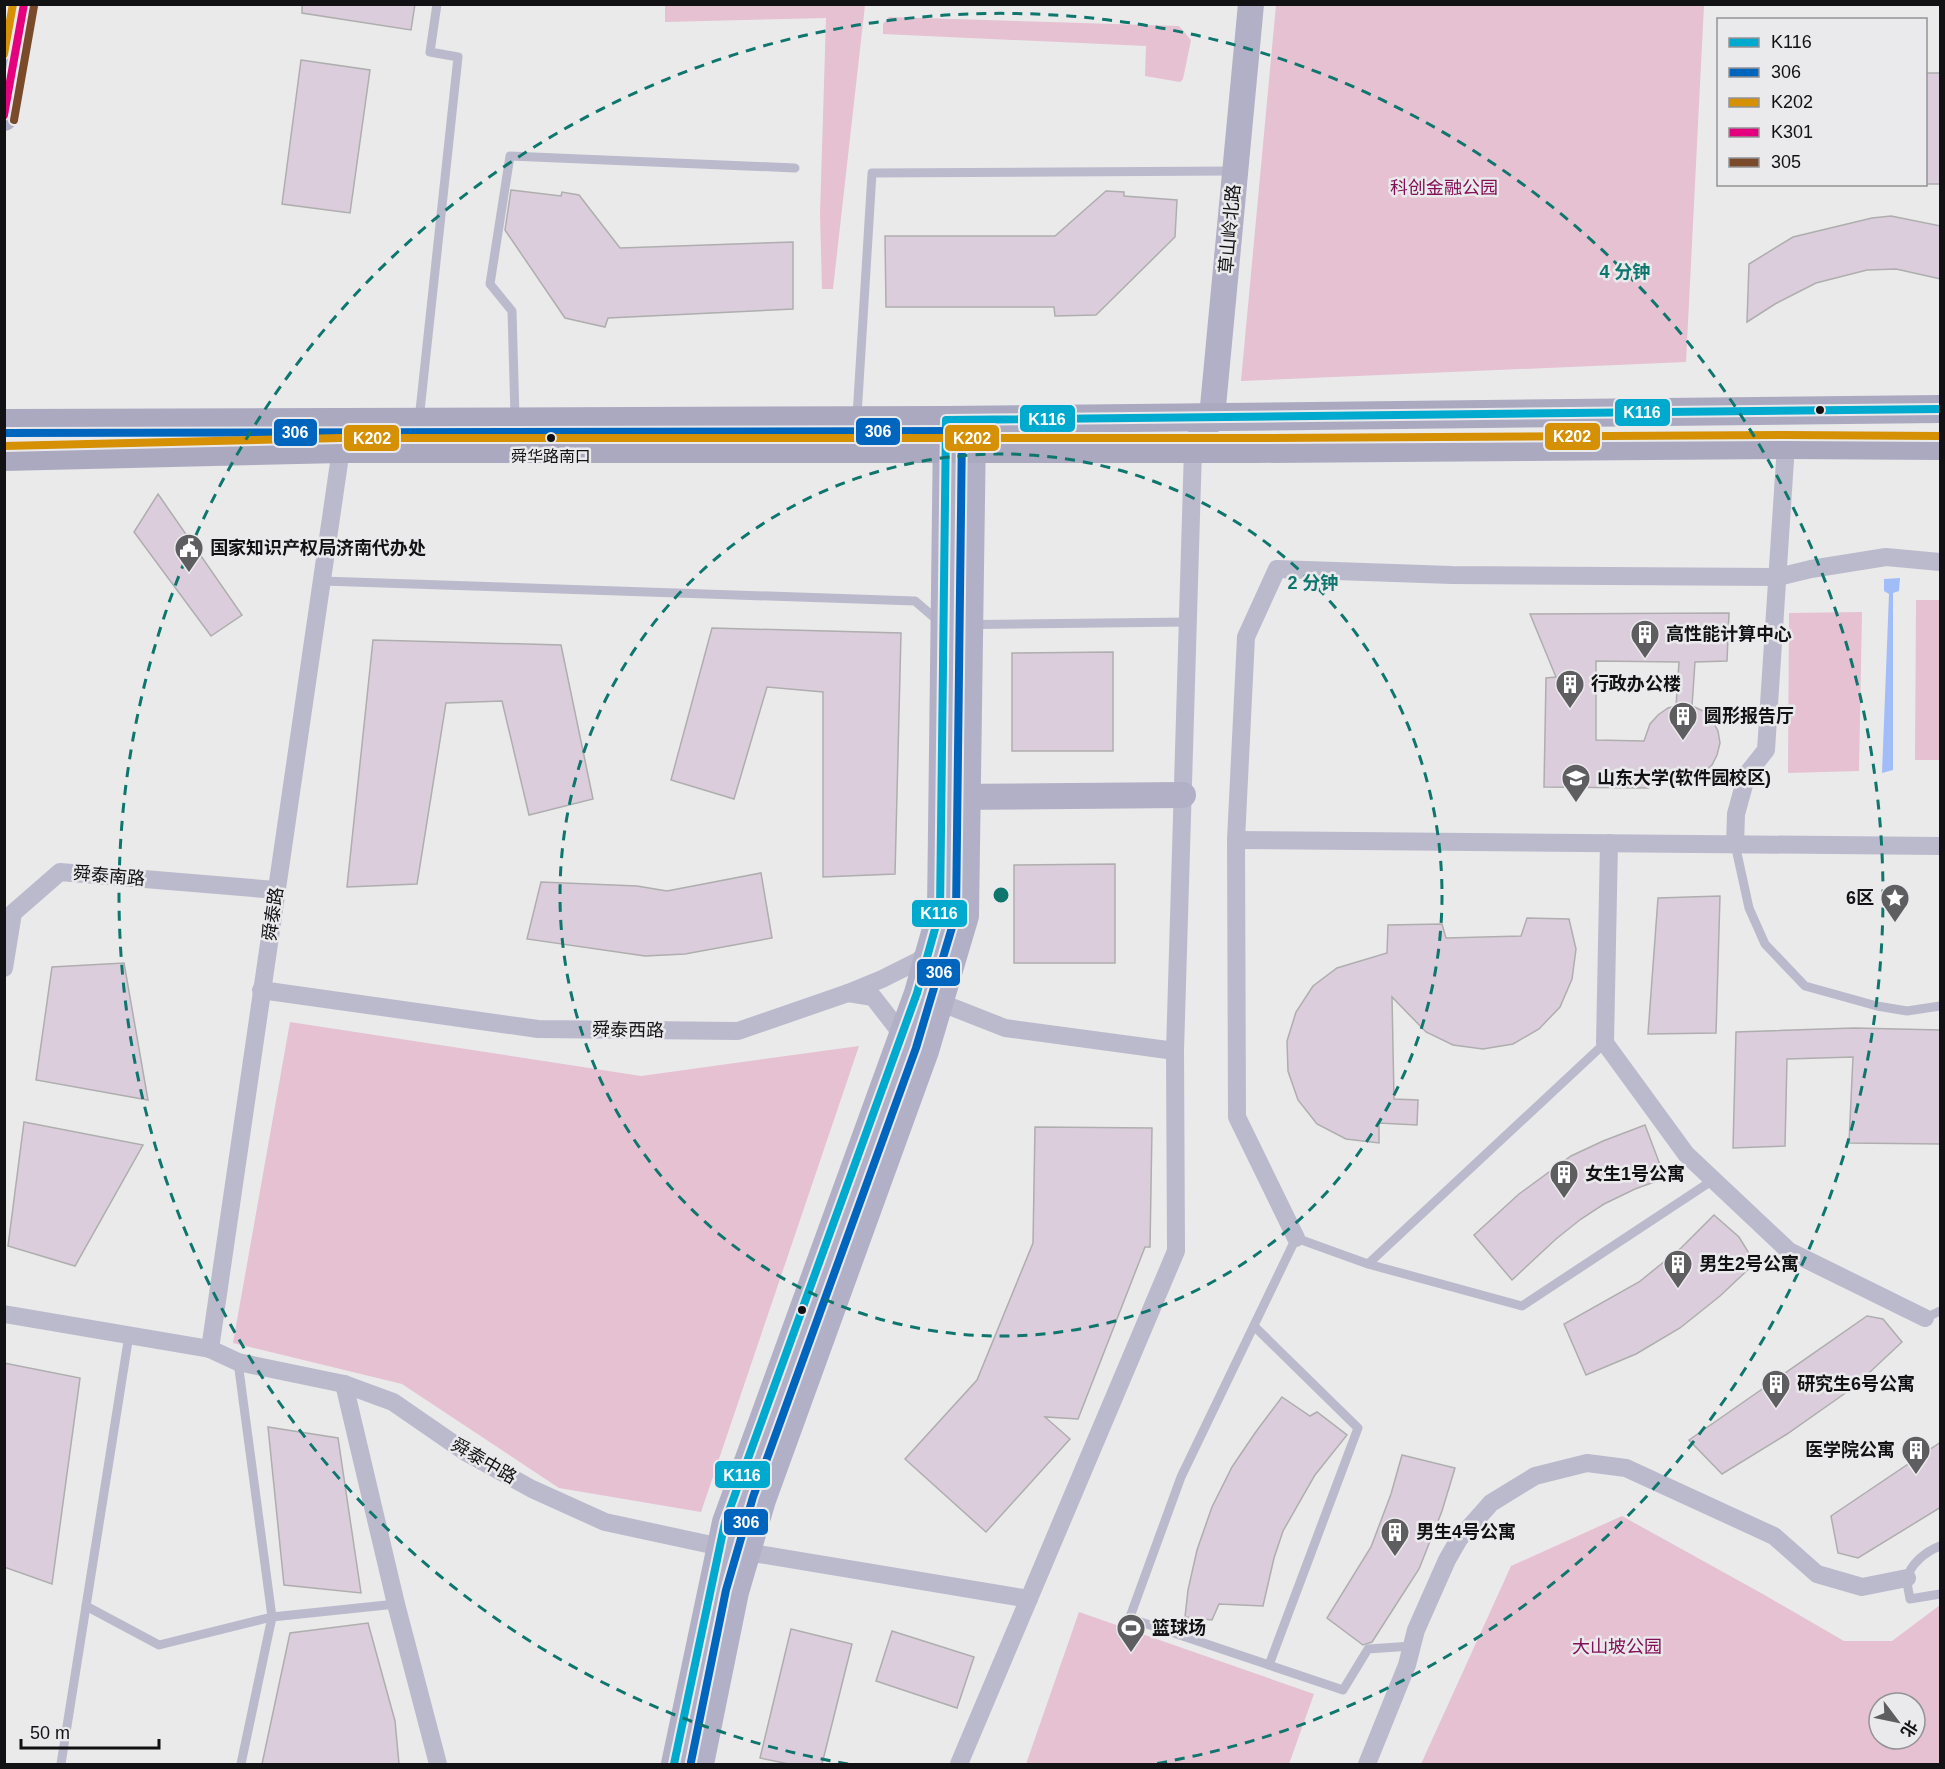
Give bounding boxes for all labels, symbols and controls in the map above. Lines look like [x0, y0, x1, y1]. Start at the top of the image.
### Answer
legend [1717, 18, 1927, 186]
text: K116 [1771, 32, 1812, 52]
text: 306 [1771, 62, 1801, 82]
text: K202 [1771, 92, 1813, 112]
text: K301 [1771, 122, 1813, 142]
text: 305 [1771, 152, 1801, 172]
park label: 科创金融公园 [1390, 178, 1498, 198]
street label: 草山岭北路 [1216, 183, 1244, 275]
text: 4 分钟 [1599, 262, 1651, 282]
line badge: K116 [1614, 398, 1671, 427]
line badge: K116 [1019, 404, 1076, 433]
text: K116 [1623, 404, 1661, 421]
unlabelled marker [1814, 404, 1826, 416]
text: K116 [1028, 411, 1066, 428]
line badge: 306 [855, 417, 901, 446]
line badge: 306 [273, 418, 318, 447]
line badge: K202 [1544, 422, 1601, 451]
text: 306 [865, 423, 891, 440]
text: 306 [282, 424, 308, 441]
line badge: K202 [343, 424, 400, 452]
line badge: K202 [944, 424, 1000, 452]
text: K202 [1553, 428, 1591, 445]
text: K202 [353, 430, 391, 447]
text: K202 [953, 430, 991, 447]
marker: 舜华路南口 [545, 432, 557, 444]
place label: 舜华路南口 [511, 448, 591, 465]
public building icon: 国家知识产权局济南代办处 [173, 532, 205, 574]
place label: 国家知识产权局济南代办处 [210, 538, 426, 558]
text: 2 分钟 [1287, 573, 1339, 593]
building icon: 高性能计算中心 [1629, 618, 1661, 660]
place label: 高性能计算中心 [1666, 624, 1792, 644]
building icon: 行政办公楼 [1554, 668, 1586, 710]
place label: 行政办公楼 [1591, 673, 1681, 694]
building icon: 圆形报告厅 [1667, 700, 1699, 742]
place label: 圆形报告厅 [1704, 706, 1794, 726]
school or university icon: 山东大学(软件园校区) [1560, 762, 1592, 804]
place label: 山东大学(软件园校区) [1597, 768, 1771, 788]
street label: 舜泰南路 [72, 863, 146, 889]
place icon: 6区 [1879, 882, 1911, 924]
centre of rings [991, 885, 1011, 905]
street label: 舜泰路 [259, 886, 287, 942]
place label: 6区 [1846, 888, 1874, 908]
line badge: K116 [911, 899, 968, 928]
text: K116 [920, 905, 958, 922]
line badge: 306 [916, 958, 961, 987]
text: 306 [926, 964, 952, 981]
street label: 舜泰西路 [592, 1019, 664, 1041]
building icon: 女生1号公寓 [1548, 1158, 1580, 1200]
place label: 女生1号公寓 [1585, 1164, 1685, 1184]
building icon: 男生2号公寓 [1662, 1248, 1694, 1290]
place label: 男生2号公寓 [1699, 1254, 1799, 1274]
unlabelled marker [796, 1304, 808, 1316]
building icon: 研究生6号公寓 [1760, 1368, 1792, 1410]
place label: 研究生6号公寓 [1797, 1374, 1915, 1394]
street label: 舜泰中路 [448, 1434, 520, 1488]
building icon: 医学院公寓 [1900, 1434, 1932, 1476]
place label: 医学院公寓 [1805, 1440, 1895, 1460]
line badge: K116 [714, 1460, 771, 1489]
text: K116 [723, 1467, 761, 1484]
line badge: 306 [723, 1508, 769, 1536]
text: 306 [733, 1514, 759, 1531]
building icon: 男生4号公寓 [1379, 1516, 1411, 1558]
place label: 男生4号公寓 [1416, 1522, 1516, 1542]
sports icon: 篮球场 [1115, 1612, 1147, 1654]
place label: 篮球场 [1152, 1618, 1206, 1638]
park label: 大山坡公园 [1572, 1637, 1662, 1657]
north arrow [1867, 1691, 1927, 1751]
scale bar [21, 1712, 159, 1750]
text: 北 [1898, 1717, 1921, 1740]
text: 50 m [30, 1723, 70, 1743]

